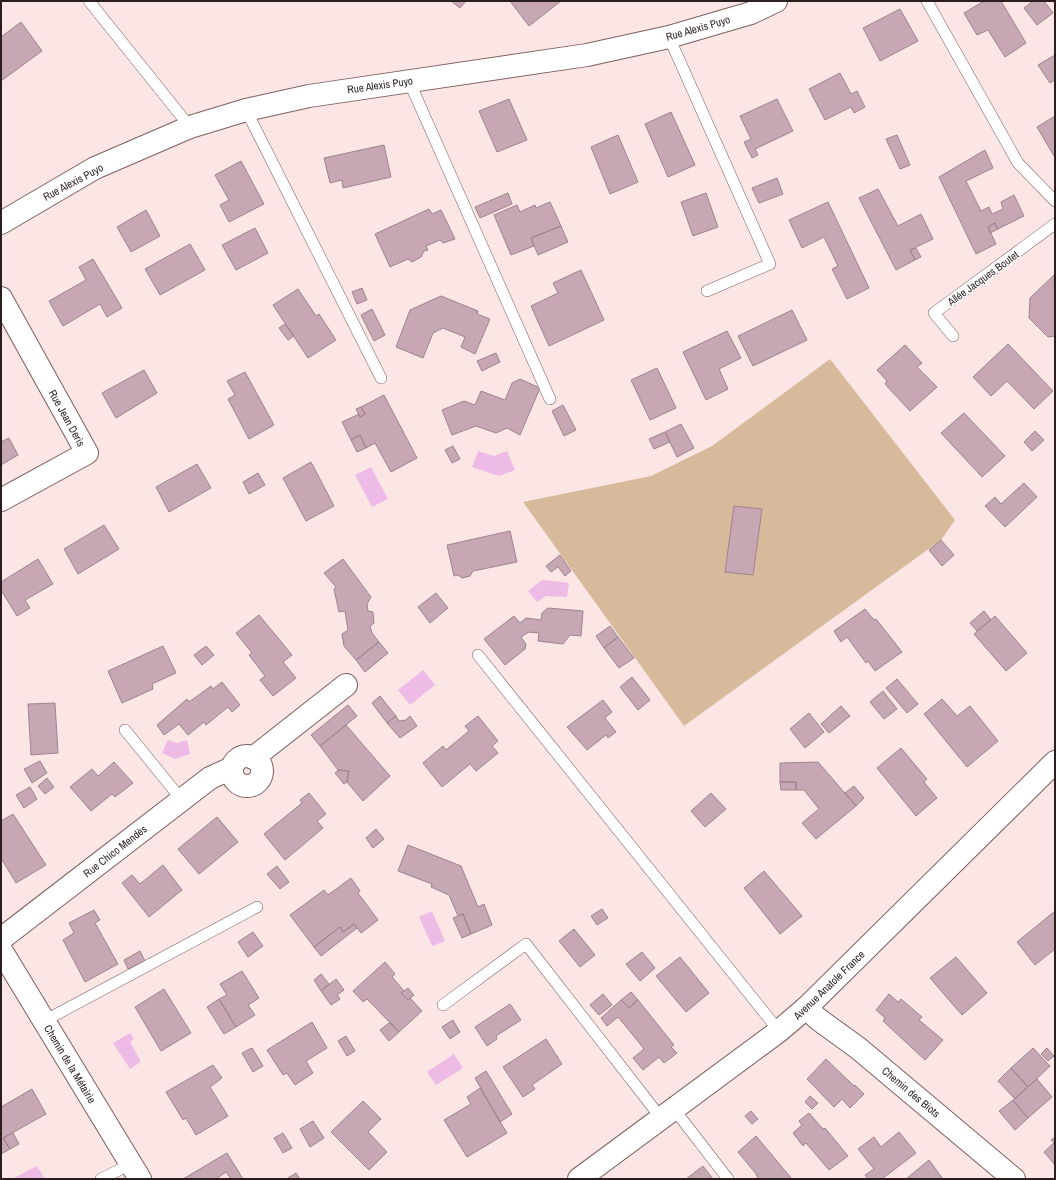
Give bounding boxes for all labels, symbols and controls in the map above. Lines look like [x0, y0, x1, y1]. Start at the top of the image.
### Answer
street label: Rue Alexis Puyo [664, 12, 732, 44]
street label: Rue Alexis Puyo [346, 73, 414, 97]
street label: Rue Alexis Puyo [40, 160, 106, 204]
street label: Allée Jacques Boutet [944, 247, 1022, 309]
street label: Rue Jean Deris [46, 387, 89, 449]
street label: Rue Chico Mendès [80, 821, 150, 880]
street label: Avenue Anatole France [790, 947, 868, 1023]
street label: Chemin de la Métairie [41, 1022, 99, 1106]
street label: Chemin des Biots [879, 1064, 943, 1121]

